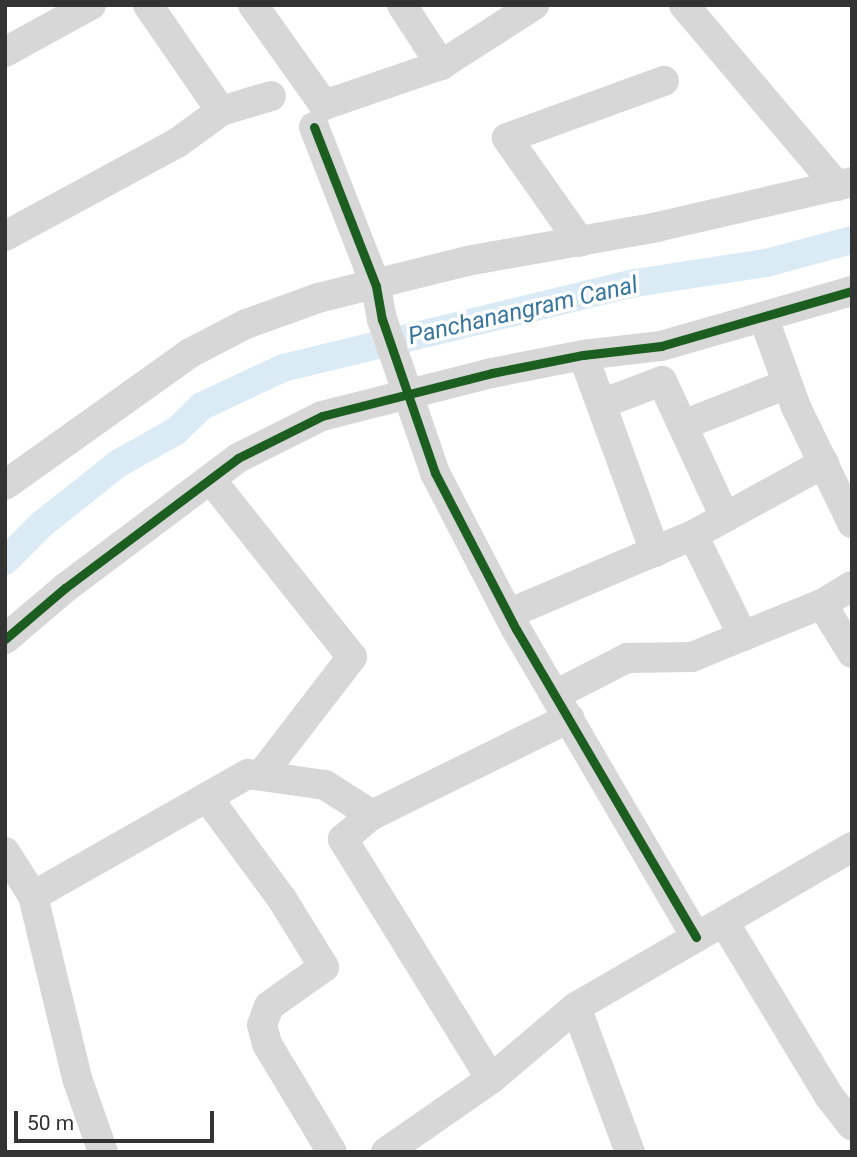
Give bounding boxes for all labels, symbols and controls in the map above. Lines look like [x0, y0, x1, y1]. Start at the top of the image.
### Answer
water label: Panchanangram Canal [405, 271, 641, 351]
scale bar [18, 1098, 217, 1142]
text: 50 m [27, 1111, 74, 1135]

